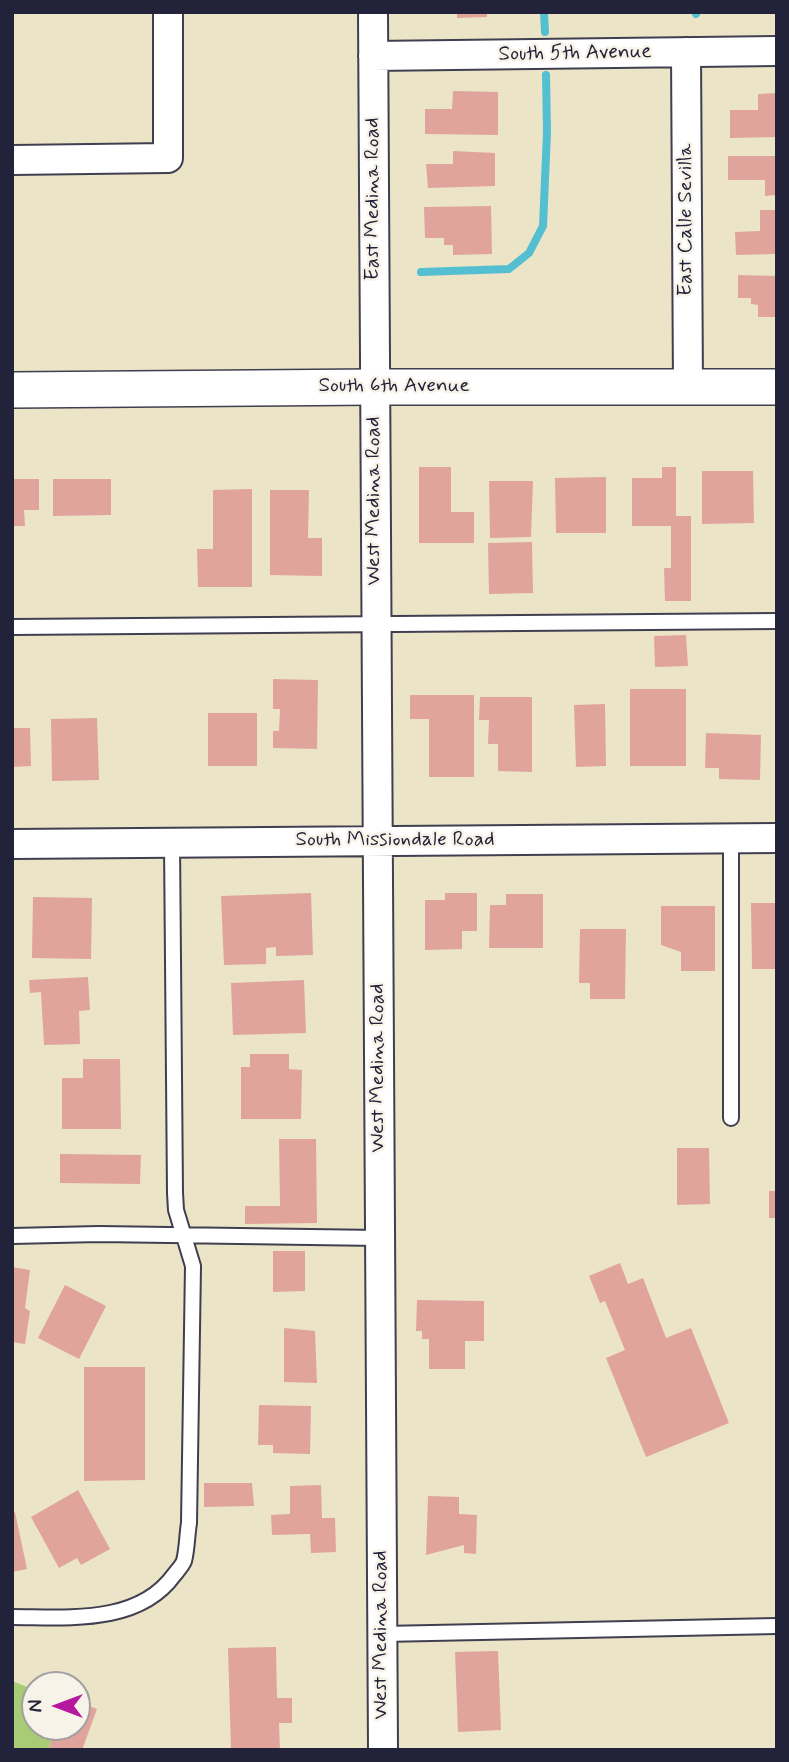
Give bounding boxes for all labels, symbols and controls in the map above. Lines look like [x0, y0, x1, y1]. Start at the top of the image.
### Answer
street label: South 5th Avenue [498, 40, 652, 68]
street label: East Medina Road [361, 117, 387, 281]
street label: East Calle Sevilla [674, 144, 700, 296]
street label: South 6th Avenue [318, 374, 470, 400]
street label: West Medina Road [362, 416, 388, 586]
street label: South Missiondale Road [295, 828, 495, 854]
street label: West Medina Road [366, 983, 392, 1153]
street label: West Medina Road [369, 1550, 395, 1720]
north arrow [21, 1671, 91, 1741]
text: N [24, 1700, 49, 1712]

